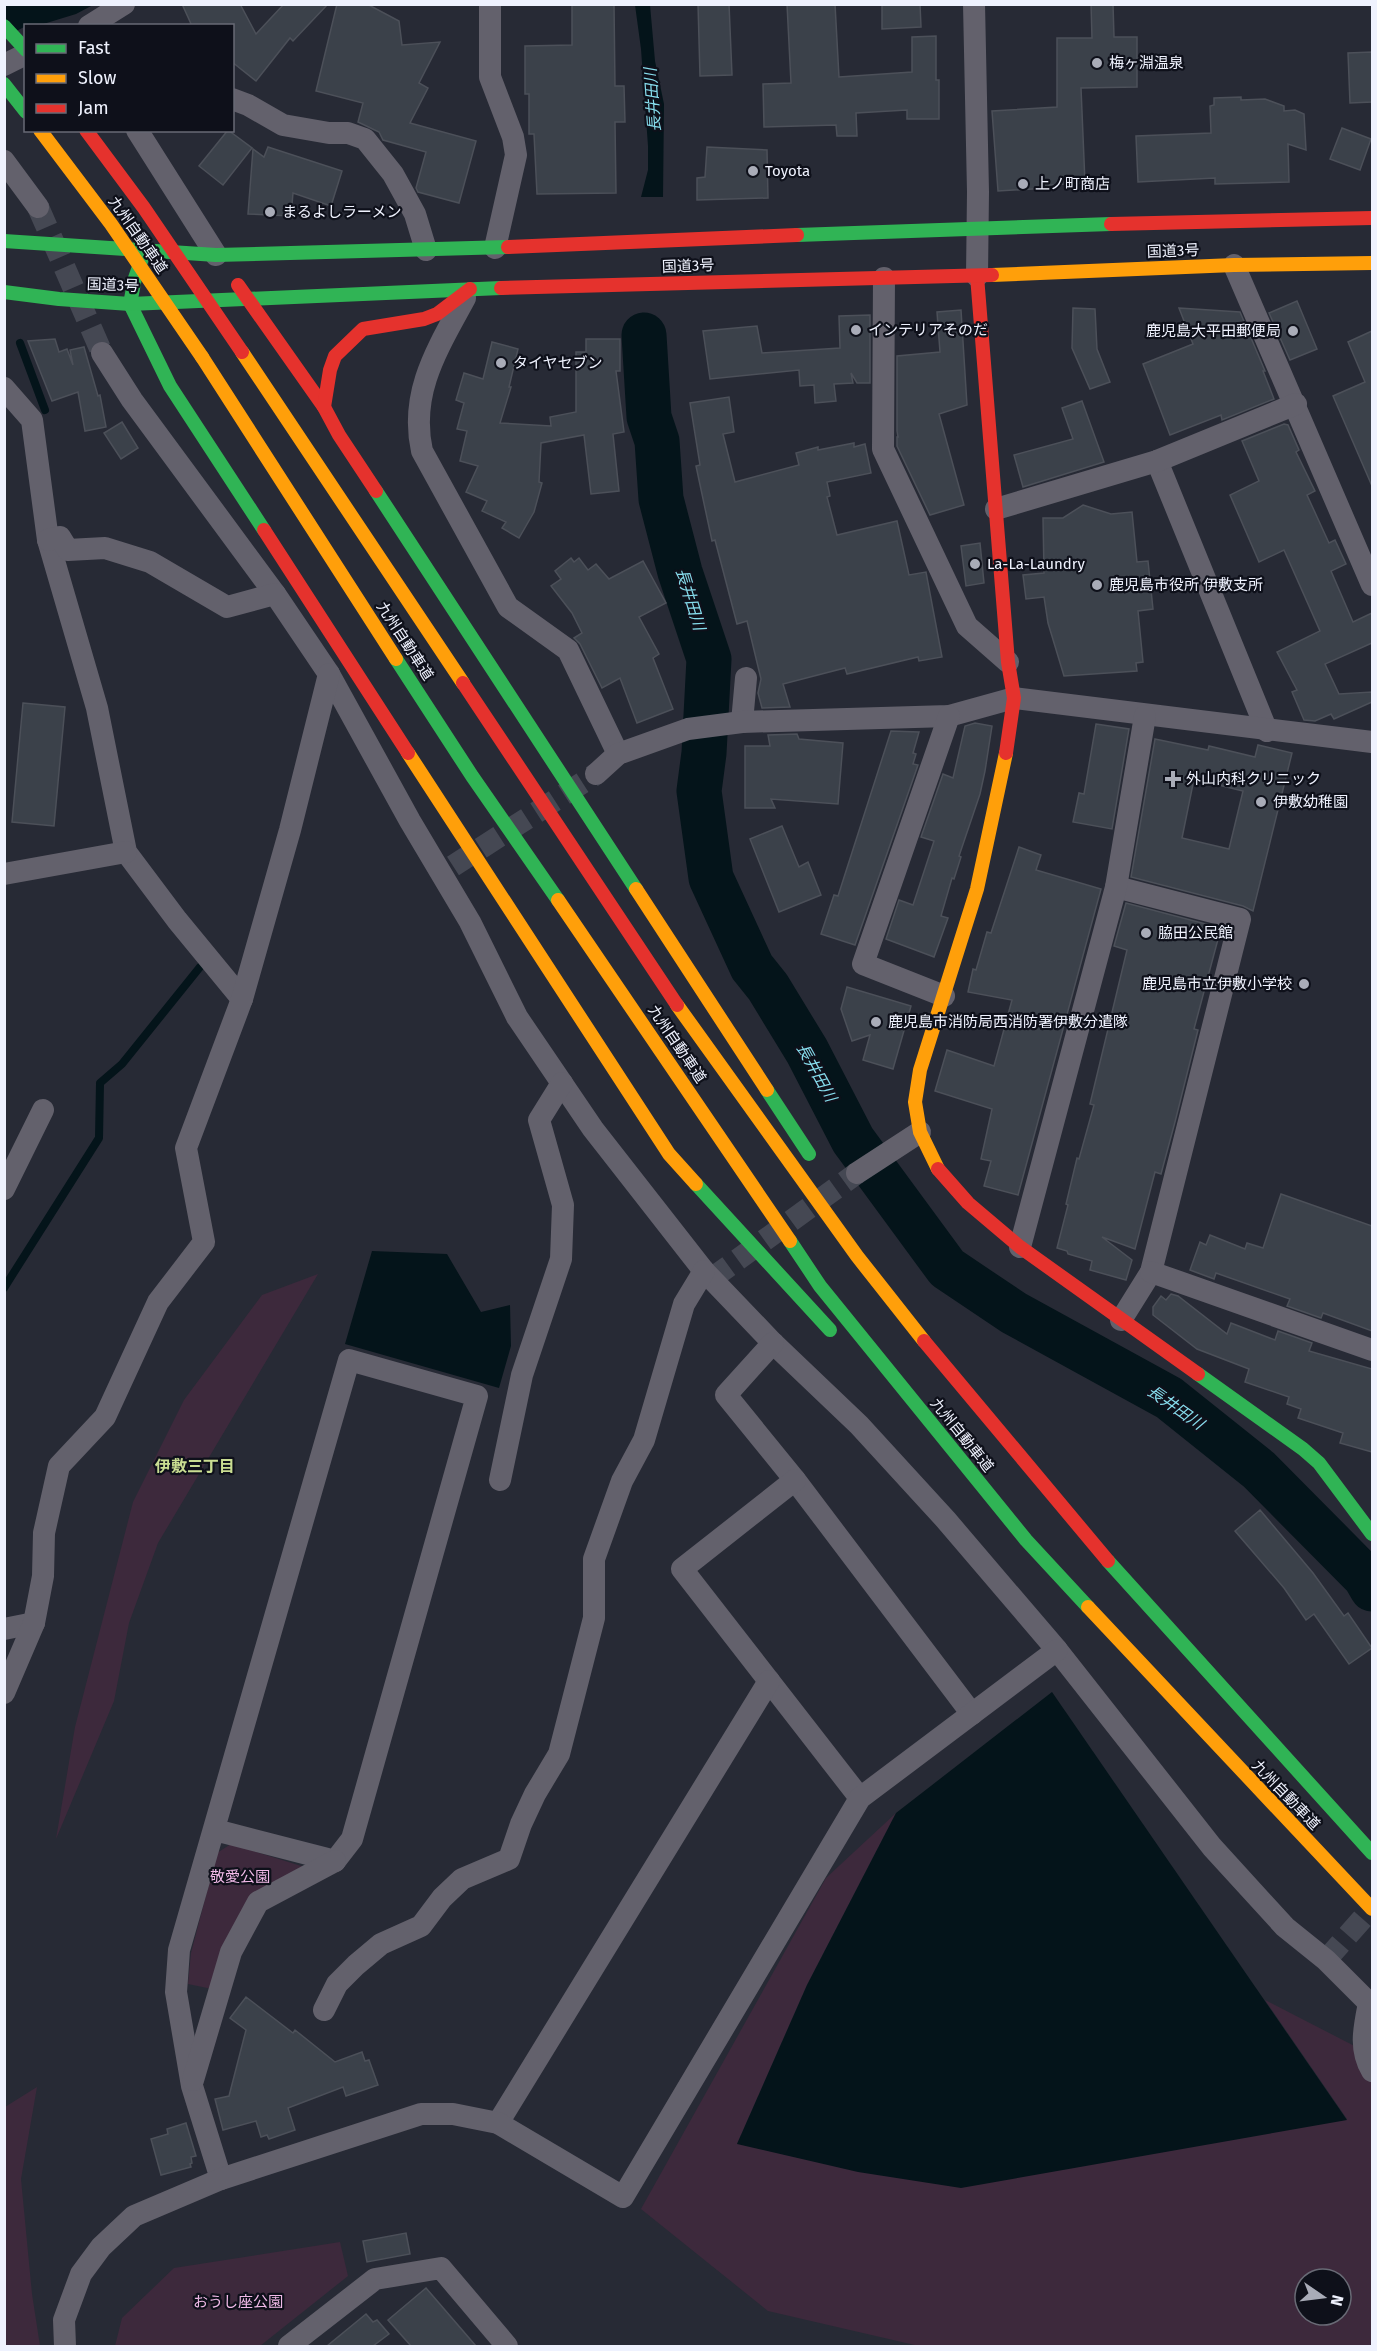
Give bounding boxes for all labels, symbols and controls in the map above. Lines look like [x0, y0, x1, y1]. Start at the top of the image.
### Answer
legend [24, 24, 234, 132]
text: Fast [78, 37, 111, 59]
place label: 梅ヶ淵温泉 [1109, 54, 1184, 72]
marker: 梅ヶ淵温泉 [1090, 56, 1104, 70]
water label: 長井田川 [641, 65, 664, 133]
text: Slow [78, 67, 117, 89]
text: Jam [78, 97, 109, 119]
place label: Toyota [765, 162, 810, 180]
marker: Toyota [746, 164, 760, 178]
place label: 上ノ町商店 [1035, 175, 1110, 193]
marker: 上ノ町商店 [1016, 177, 1030, 191]
street label: 九州自動車道 [105, 193, 171, 277]
place label: まるよしラーメン [282, 203, 401, 221]
marker: まるよしラーメン [263, 205, 277, 219]
street label: 国道3号 [1146, 241, 1200, 261]
street label: 国道3号 [661, 256, 715, 276]
street label: 国道3号 [86, 275, 140, 295]
place label: インテリアそのだ [868, 321, 988, 339]
place label: 鹿児島大平田郵便局 [1146, 322, 1281, 340]
marker: インテリアそのだ [849, 323, 863, 337]
marker: 鹿児島大平田郵便局 [1286, 324, 1300, 338]
place label: タイヤセブン [513, 354, 603, 372]
marker: タイヤセブン [494, 356, 508, 370]
place label: La-La-Laundry [987, 555, 1086, 573]
marker: La-La-Laundry [968, 557, 982, 571]
water label: 長井田川 [672, 566, 710, 634]
place label: 鹿児島市役所 伊敷支所 [1109, 576, 1263, 594]
marker: 鹿児島市役所 伊敷支所 [1090, 578, 1104, 592]
street label: 九州自動車道 [373, 598, 437, 684]
marker: 外山内科クリニック [1164, 770, 1182, 788]
place label: 外山内科クリニック [1186, 770, 1321, 788]
place label: 伊敷幼稚園 [1273, 793, 1348, 811]
marker: 伊敷幼稚園 [1254, 795, 1268, 809]
place label: 脇田公民館 [1158, 924, 1233, 942]
marker: 脇田公民館 [1139, 926, 1153, 940]
place label: 鹿児島市立伊敷小学校 [1142, 975, 1292, 993]
marker: 鹿児島市立伊敷小学校 [1297, 977, 1311, 991]
street label: 九州自動車道 [644, 1002, 710, 1086]
place label: 鹿児島市消防局西消防署伊敷分遣隊 [888, 1013, 1128, 1031]
marker: 鹿児島市消防局西消防署伊敷分遣隊 [869, 1015, 883, 1029]
water label: 長井田川 [793, 1040, 841, 1107]
water label: 長井田川 [1144, 1381, 1209, 1435]
street label: 九州自動車道 [927, 1394, 997, 1476]
district label: 伊敷三丁目 [154, 1457, 235, 1476]
street label: 九州自動車道 [1248, 1756, 1324, 1834]
park label: 敬愛公園 [210, 1868, 270, 1886]
north arrow [1293, 2267, 1353, 2327]
park label: おうし座公園 [193, 2293, 283, 2311]
text: N [1327, 2293, 1348, 2308]

